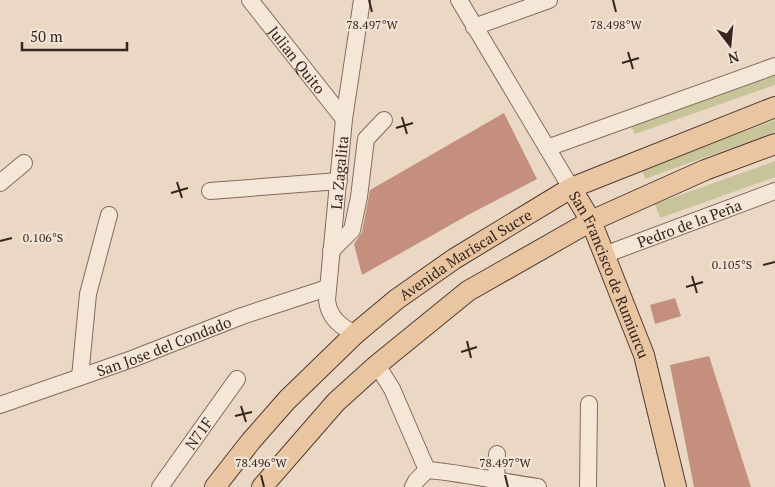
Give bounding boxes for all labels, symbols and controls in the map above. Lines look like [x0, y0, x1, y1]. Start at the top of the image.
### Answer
text: 78.497°W [346, 17, 399, 32]
text: 78.498°W [590, 17, 643, 32]
scale bar [22, 20, 128, 52]
north arrow [705, 20, 755, 70]
street label: Julian Quito [264, 22, 330, 98]
text: 50 m [30, 26, 63, 46]
text: N [726, 47, 741, 69]
street label: La Zagalita [326, 135, 352, 210]
street label: San Francisco de Rumiurcu [565, 187, 654, 361]
street label: Pedro de la Peña [634, 194, 745, 252]
street label: Avenida Mariscal Sucre [395, 204, 535, 305]
text: 0.106°S [23, 230, 63, 245]
text: 0.105°S [712, 257, 752, 272]
street label: San Jose del Condado [94, 311, 234, 381]
street label: N71F [180, 413, 217, 453]
text: 78.496°W [235, 455, 288, 470]
text: 78.497°W [479, 455, 532, 470]

